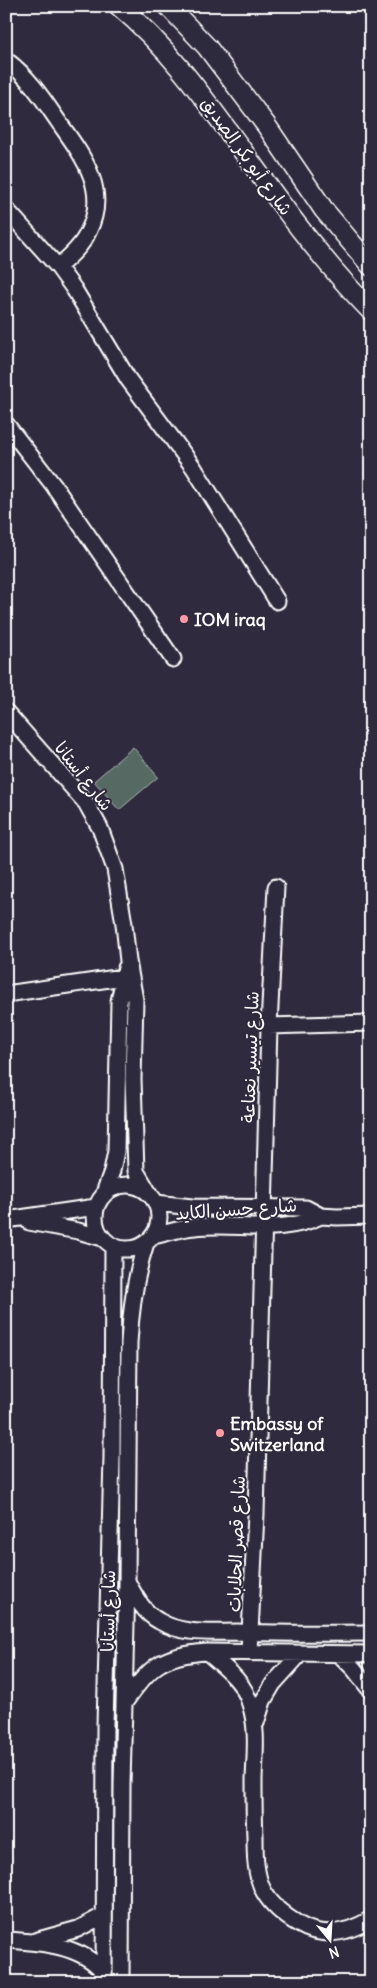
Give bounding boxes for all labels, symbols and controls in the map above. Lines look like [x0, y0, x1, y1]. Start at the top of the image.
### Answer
street label: شارع أبو بكر الصديق [195, 92, 298, 220]
place label: IOM iraq [194, 608, 266, 631]
marker: IOM iraq [178, 613, 190, 625]
street label: شارع أستانا [49, 737, 118, 816]
street label: شارع تيسير نعناعة [236, 991, 265, 1123]
street label: شارع حسن الكايد [174, 1193, 298, 1226]
place label: Embassy of Switzerland [230, 1412, 325, 1456]
marker: Embassy of Switzerland [214, 1427, 226, 1439]
street label: شارع قصر الحلابات [222, 1475, 251, 1613]
street label: شارع أستانا [96, 1570, 121, 1652]
north arrow [304, 1916, 354, 1966]
text: N [327, 1942, 341, 1962]

